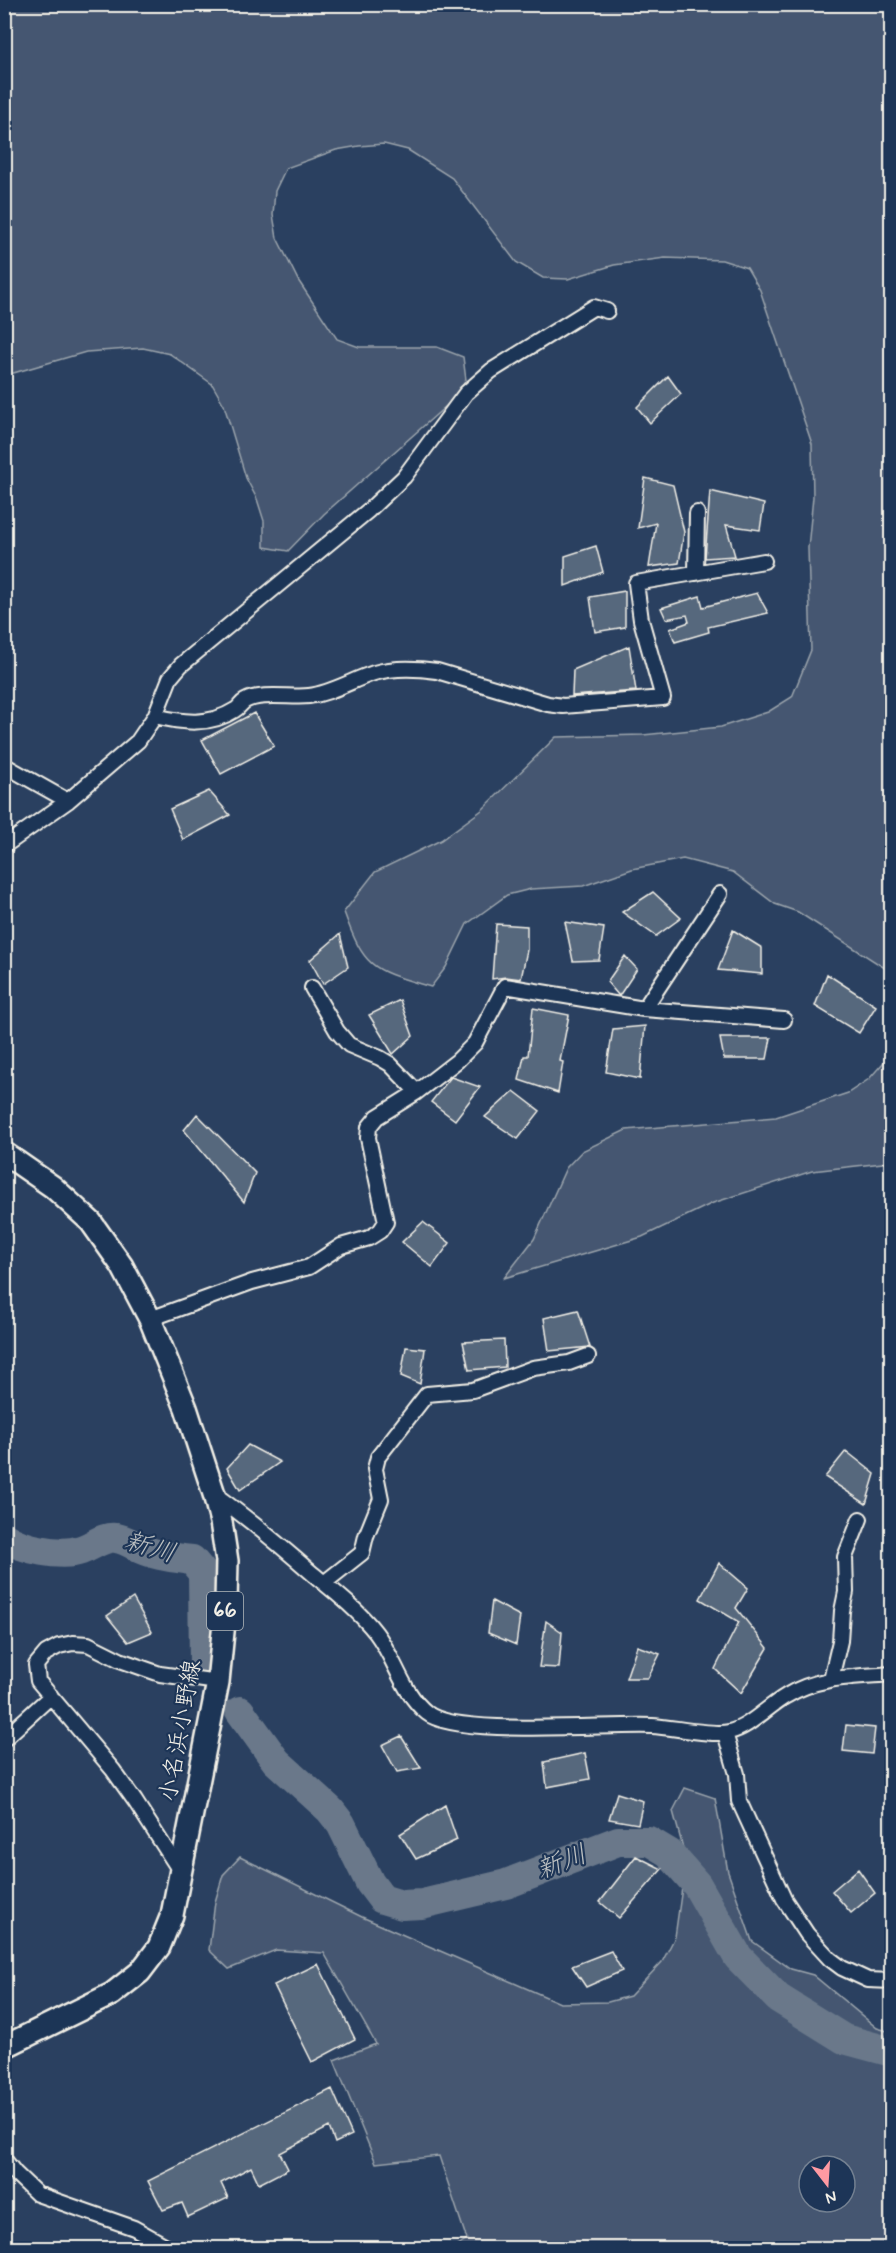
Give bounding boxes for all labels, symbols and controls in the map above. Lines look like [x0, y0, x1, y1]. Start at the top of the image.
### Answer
water label: 新川 [120, 1524, 180, 1572]
road number: 66 [207, 1592, 243, 1630]
street label: 小名浜小野線 [153, 1657, 209, 1805]
water label: 新川 [532, 1838, 592, 1888]
north arrow [797, 2154, 857, 2214]
text: N [823, 2185, 839, 2209]

